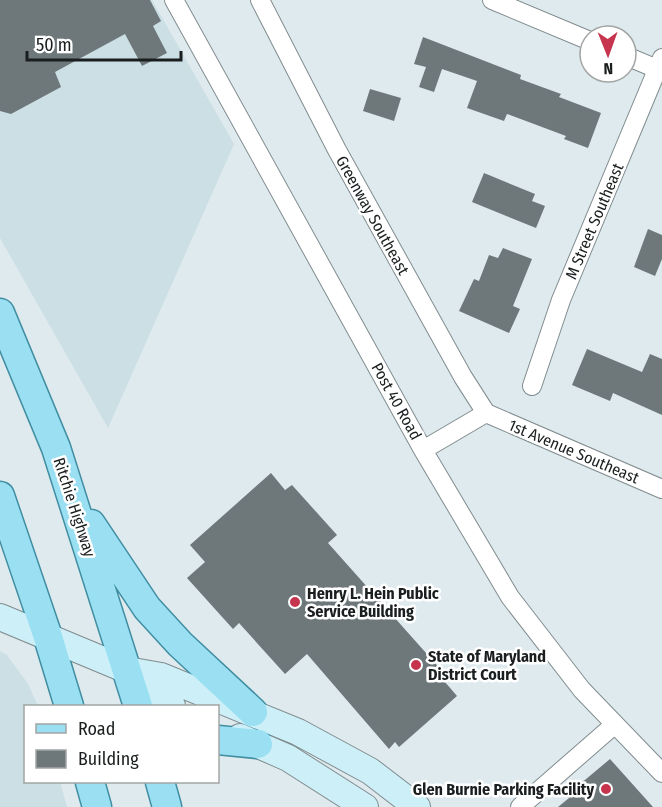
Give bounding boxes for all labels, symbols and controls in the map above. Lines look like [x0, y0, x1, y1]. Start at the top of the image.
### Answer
scale bar [27, 24, 182, 62]
north arrow [578, 24, 638, 84]
text: 50 m [36, 34, 72, 56]
text: N [603, 59, 613, 78]
street label: Greenway Southeast [332, 152, 414, 279]
street label: M Street Southeast [561, 160, 628, 282]
street label: Post 40 Road [368, 359, 426, 443]
street label: 1st Avenue Southeast [506, 415, 643, 488]
street label: Ritchie Highway [50, 455, 100, 560]
place label: Henry L. Hein Public Service Building [307, 584, 439, 621]
marker: Henry L. Hein Public Service Building [288, 595, 302, 609]
place label: State of Maryland District Court [428, 647, 546, 684]
marker: State of Maryland District Court [409, 658, 423, 672]
legend [24, 705, 219, 783]
text: Road [78, 718, 115, 740]
text: Building [78, 748, 139, 770]
place label: Glen Burnie Parking Facility [413, 780, 594, 799]
marker: Glen Burnie Parking Facility [599, 782, 613, 796]

